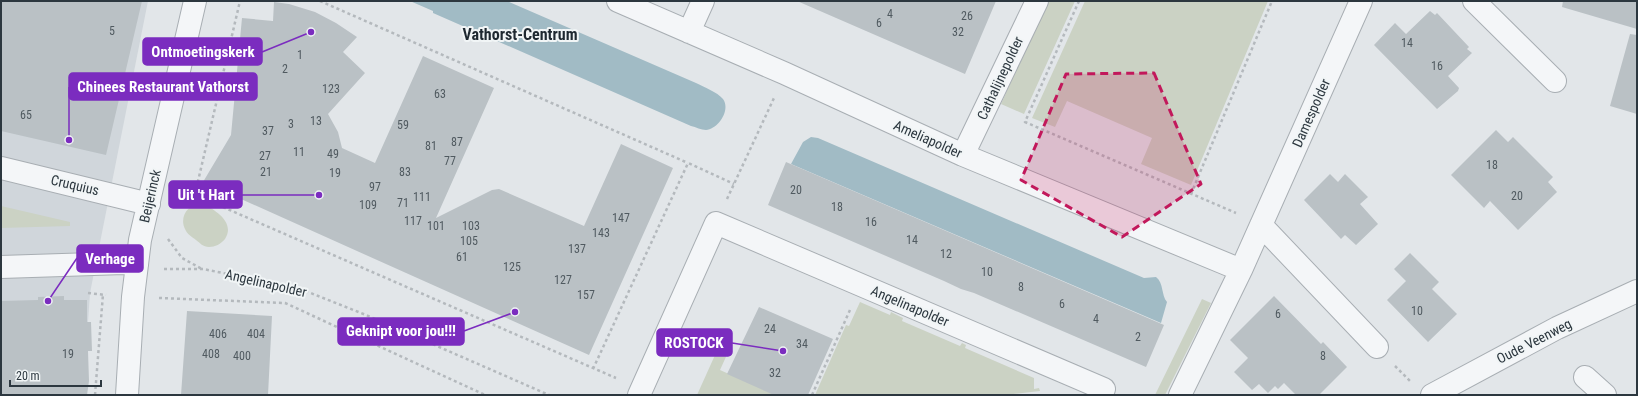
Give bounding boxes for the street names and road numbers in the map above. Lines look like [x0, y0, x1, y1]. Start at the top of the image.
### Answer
street label: Cathalijnepolder [974, 34, 1026, 122]
street label: Damespolder [1289, 76, 1333, 150]
street label: Ameliapolder [891, 117, 965, 161]
street label: Beijerinck [136, 167, 164, 224]
street label: Cruquius [49, 172, 101, 198]
street label: Angelinapolder [224, 266, 308, 300]
street label: Angelinapolder [869, 282, 951, 330]
street label: Oude Veenweg [1494, 315, 1574, 367]

